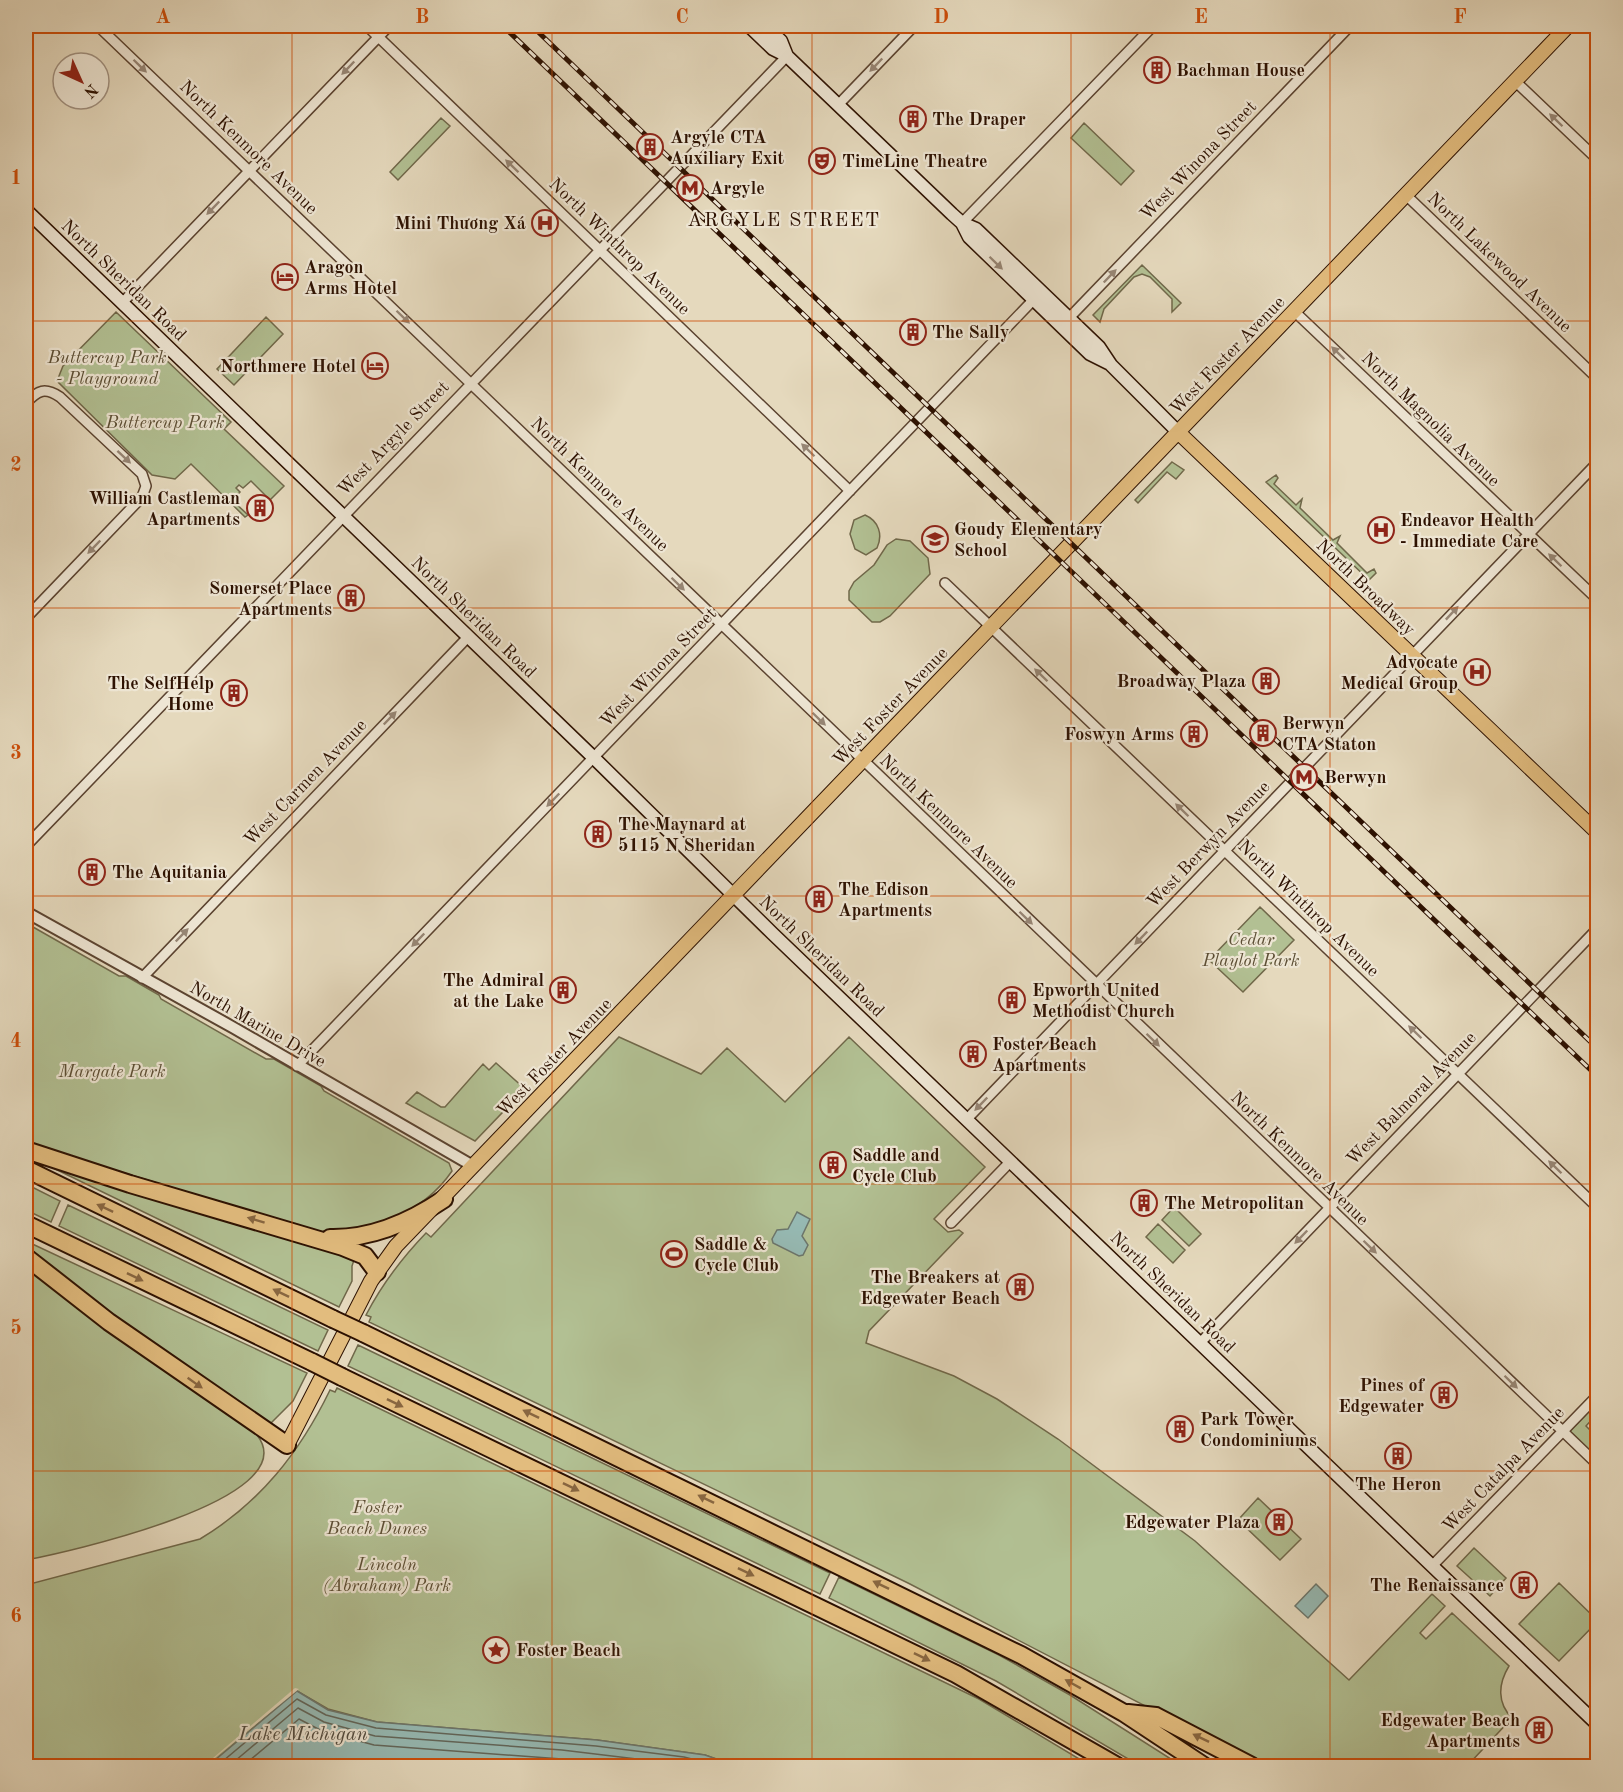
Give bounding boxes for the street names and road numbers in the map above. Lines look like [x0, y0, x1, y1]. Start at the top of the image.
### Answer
street label: North Kenmore Avenue [176, 77, 321, 218]
street label: West Winona Street [1137, 98, 1260, 224]
street label: North Winthrop Avenue [545, 175, 693, 319]
street label: North Lakewood Avenue [1424, 189, 1575, 336]
street label: North Sheridan Road [57, 217, 189, 345]
street label: West Foster Avenue [1167, 293, 1289, 418]
street label: North Magnolia Avenue [1358, 349, 1503, 490]
street label: West Argyle Street [335, 378, 453, 499]
street label: North Kenmore Avenue [527, 414, 672, 555]
street label: North Broadway [1312, 536, 1419, 640]
street label: North Sheridan Road [407, 554, 539, 682]
street label: West Winona Street [597, 605, 720, 731]
street label: West Foster Avenue [830, 644, 952, 769]
street label: West Carmen Avenue [241, 716, 370, 849]
street label: North Kenmore Avenue [876, 751, 1021, 892]
street label: West Berwyn Avenue [1144, 778, 1274, 912]
street label: North Winthrop Avenue [1234, 837, 1382, 981]
street label: North Sheridan Road [755, 893, 887, 1021]
street label: North Marine Drive [186, 979, 329, 1071]
street label: West Foster Avenue [494, 995, 616, 1120]
street label: West Balmoral Avenue [1344, 1029, 1480, 1169]
street label: North Kenmore Avenue [1227, 1088, 1372, 1229]
street label: North Sheridan Road [1106, 1229, 1238, 1357]
street label: West Catalpa Avenue [1439, 1404, 1568, 1536]

